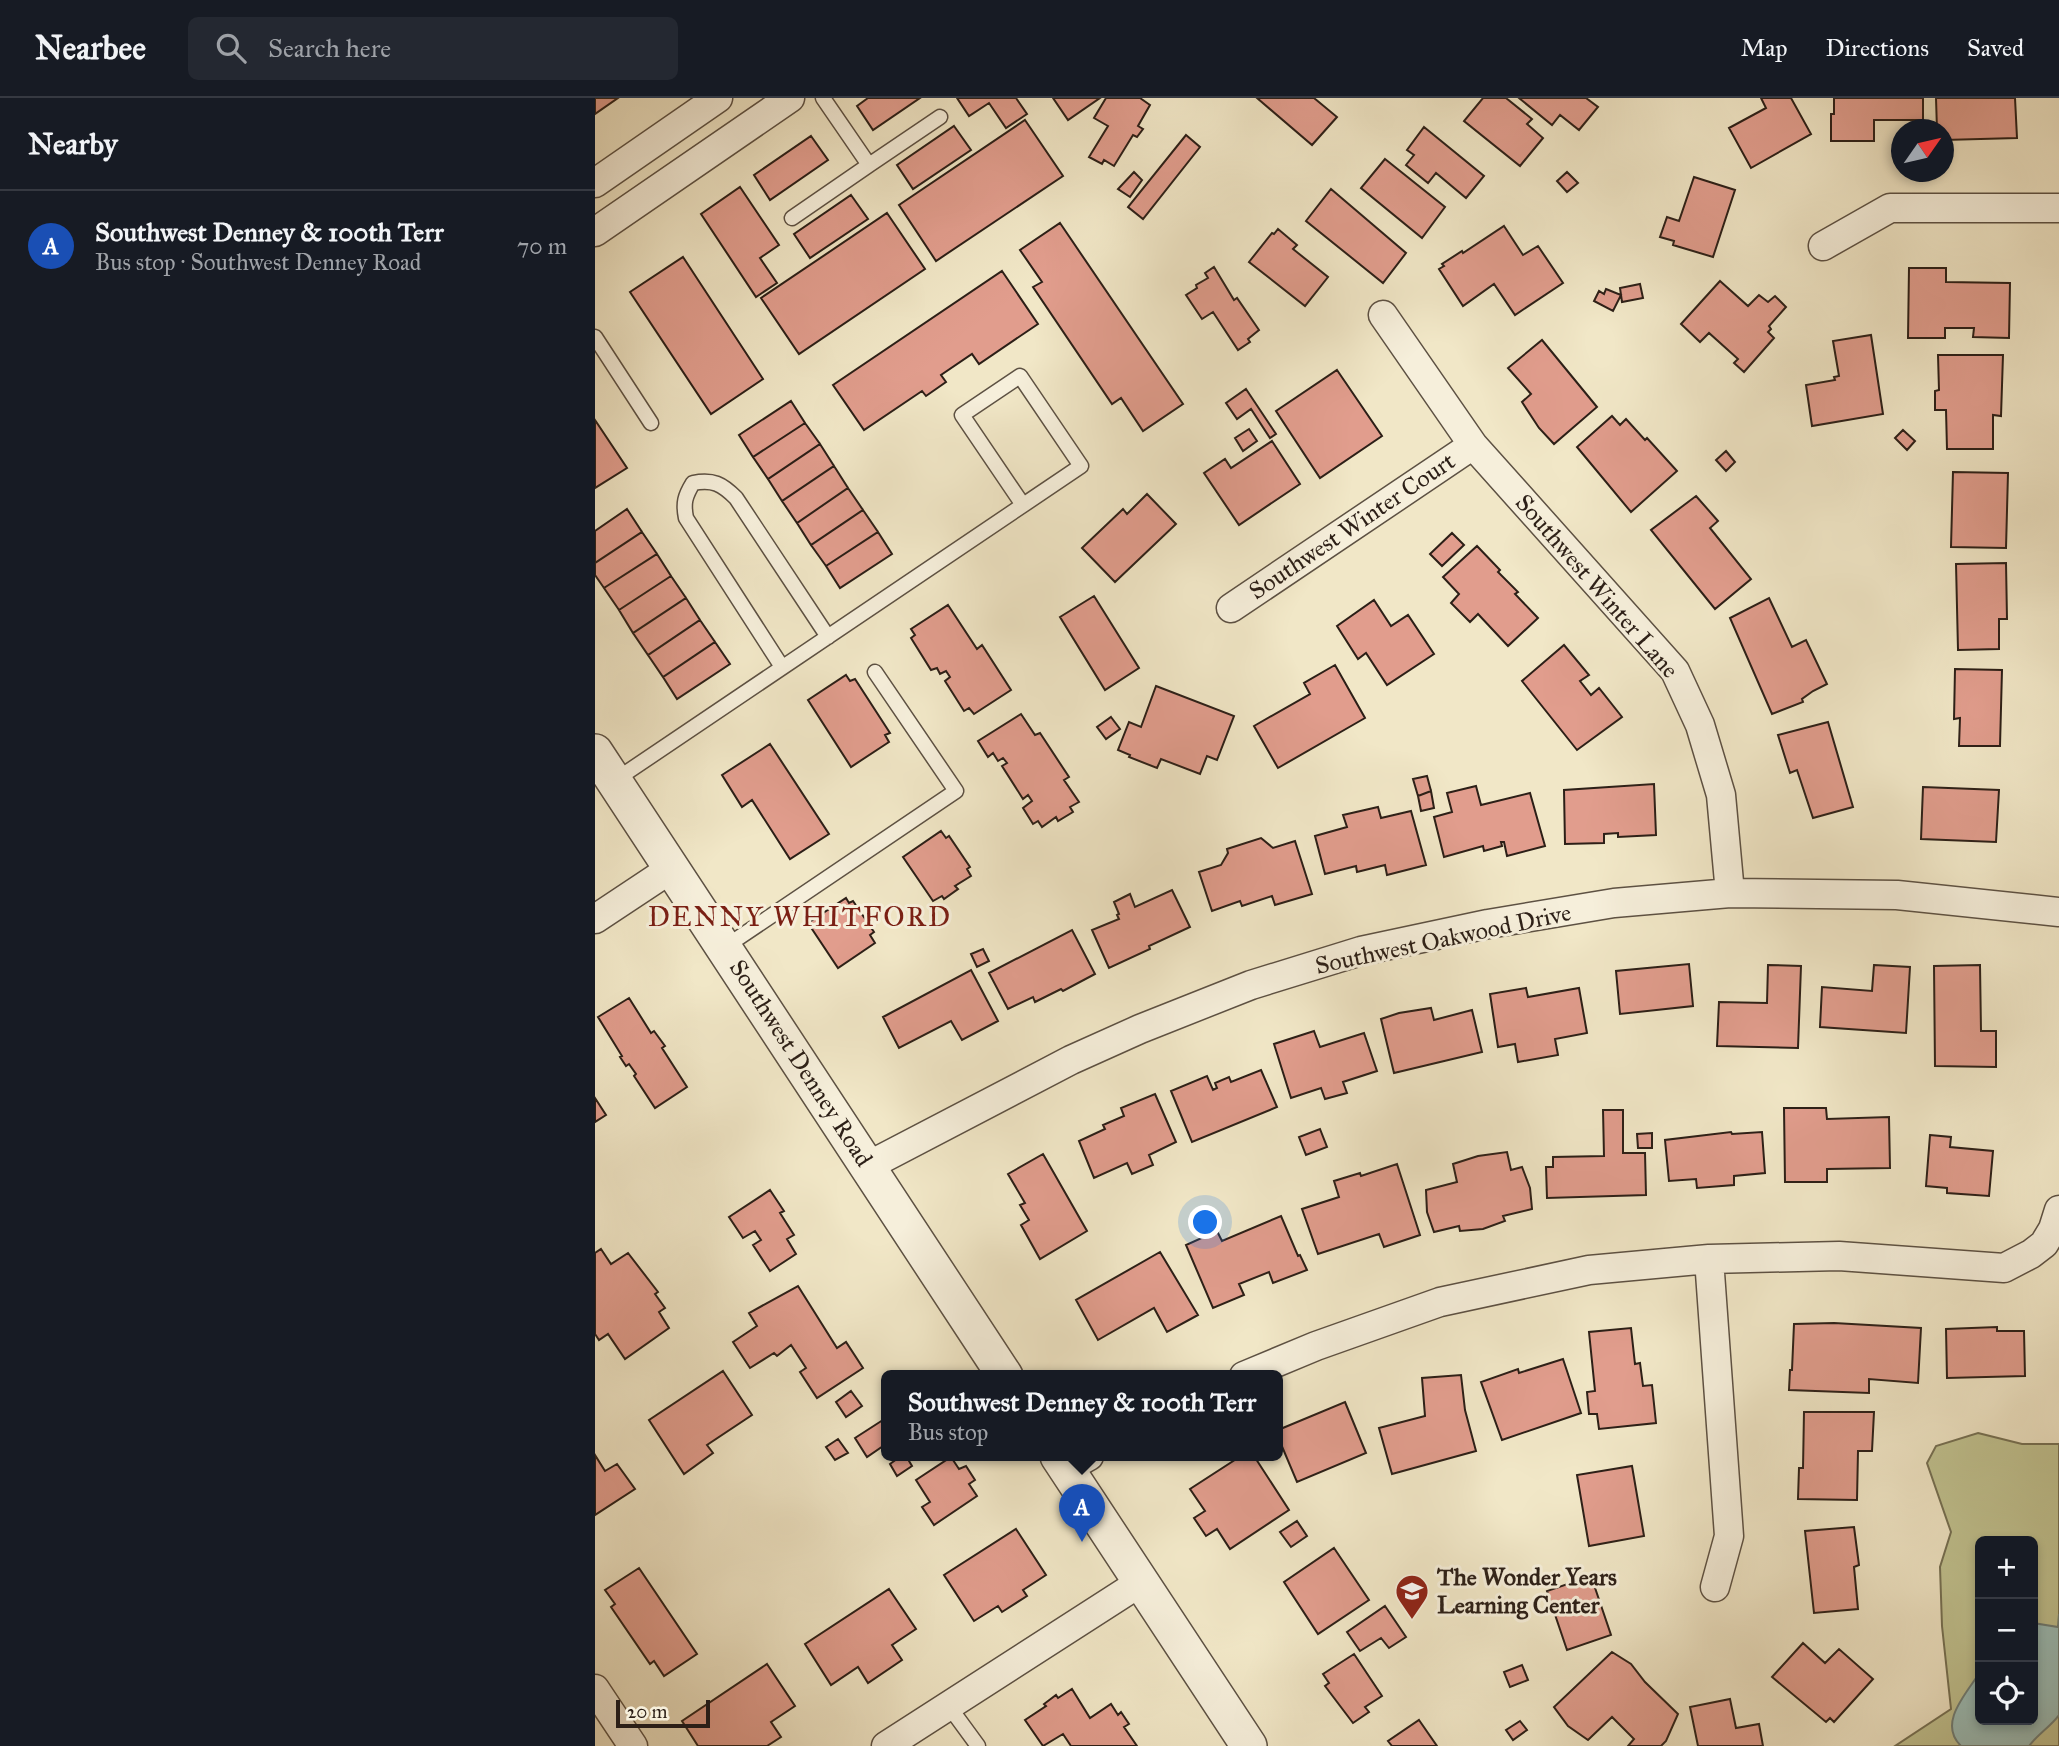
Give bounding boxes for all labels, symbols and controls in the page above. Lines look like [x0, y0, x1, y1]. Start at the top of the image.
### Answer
search box [188, 17, 678, 80]
text: Nearbee [35, 28, 146, 68]
icon: search [212, 29, 250, 67]
text: Search here [268, 32, 391, 64]
text: Map [1741, 33, 1788, 63]
text: Directions [1826, 33, 1929, 63]
text: Saved [1967, 33, 2024, 63]
north arrow [1891, 119, 1954, 182]
text: Nearby [28, 126, 118, 162]
text: Southwest Denney & 100th Terr [95, 216, 444, 248]
text: A [43, 232, 59, 260]
text: 70 m [517, 232, 567, 260]
text: Bus stop · Southwest Denney Road [95, 248, 421, 276]
street label: Southwest Winter Court [1243, 446, 1461, 606]
street label: Southwest Winter Lane [1509, 488, 1685, 684]
street label: Southwest Oakwood Drive [1312, 897, 1574, 981]
district label: DENNY WHITFORD [648, 899, 952, 934]
street label: Southwest Denney Road [723, 954, 879, 1172]
your location [1188, 1205, 1222, 1239]
popup [881, 1370, 1283, 1461]
text: Southwest Denney & 100th Terr [908, 1386, 1256, 1418]
text: Bus stop [908, 1418, 988, 1446]
pin: A [1059, 1484, 1105, 1542]
map controls [1975, 1536, 2038, 1725]
button: + [1975, 1536, 2038, 1599]
place label: The Wonder Years Learning Center [1436, 1562, 1617, 1620]
school or university icon: The Wonder Years Learning Center [1393, 1572, 1431, 1621]
button: − [1975, 1599, 2038, 1662]
button: locate [1975, 1662, 2038, 1725]
scale bar [616, 1697, 711, 1729]
text: 20 m [627, 1700, 668, 1723]

